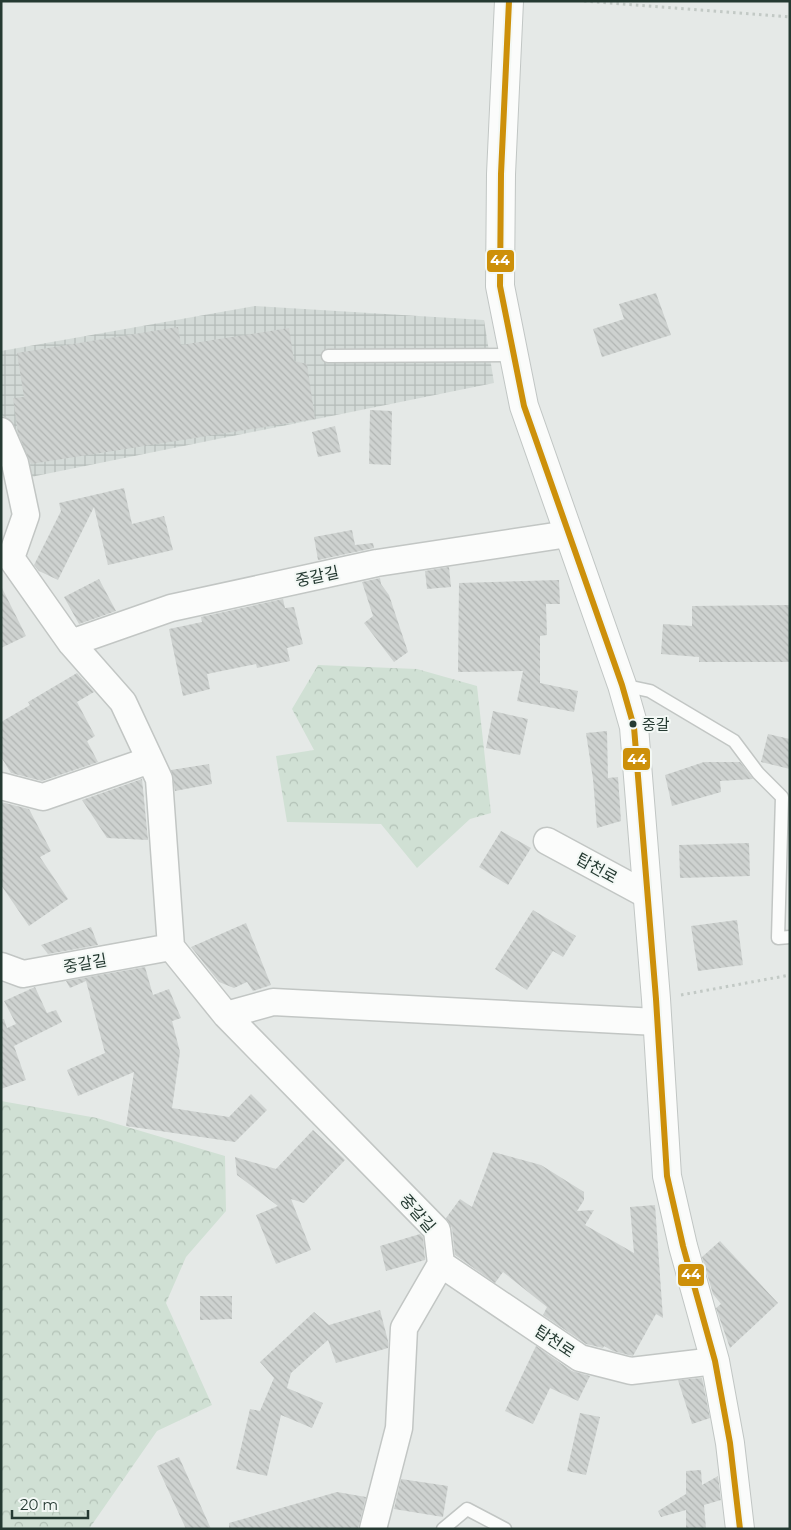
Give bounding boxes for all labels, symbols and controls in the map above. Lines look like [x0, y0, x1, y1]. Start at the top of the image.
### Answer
line badge: 44 [486, 249, 515, 273]
text: 44 [490, 251, 510, 269]
street label: 중갈길 [294, 563, 341, 590]
place label: 중갈 [642, 715, 670, 734]
marker: 중갈 [628, 719, 638, 729]
line badge: 44 [622, 747, 651, 771]
text: 44 [627, 750, 647, 768]
street label: 탑천로 [573, 849, 621, 888]
street label: 중갈길 [62, 950, 108, 977]
street label: 중갈길 [396, 1190, 439, 1236]
line badge: 44 [677, 1263, 705, 1287]
text: 44 [681, 1265, 701, 1283]
street label: 탑천로 [531, 1321, 579, 1362]
scale bar [12, 1488, 89, 1520]
text: 20 m [20, 1495, 58, 1514]

